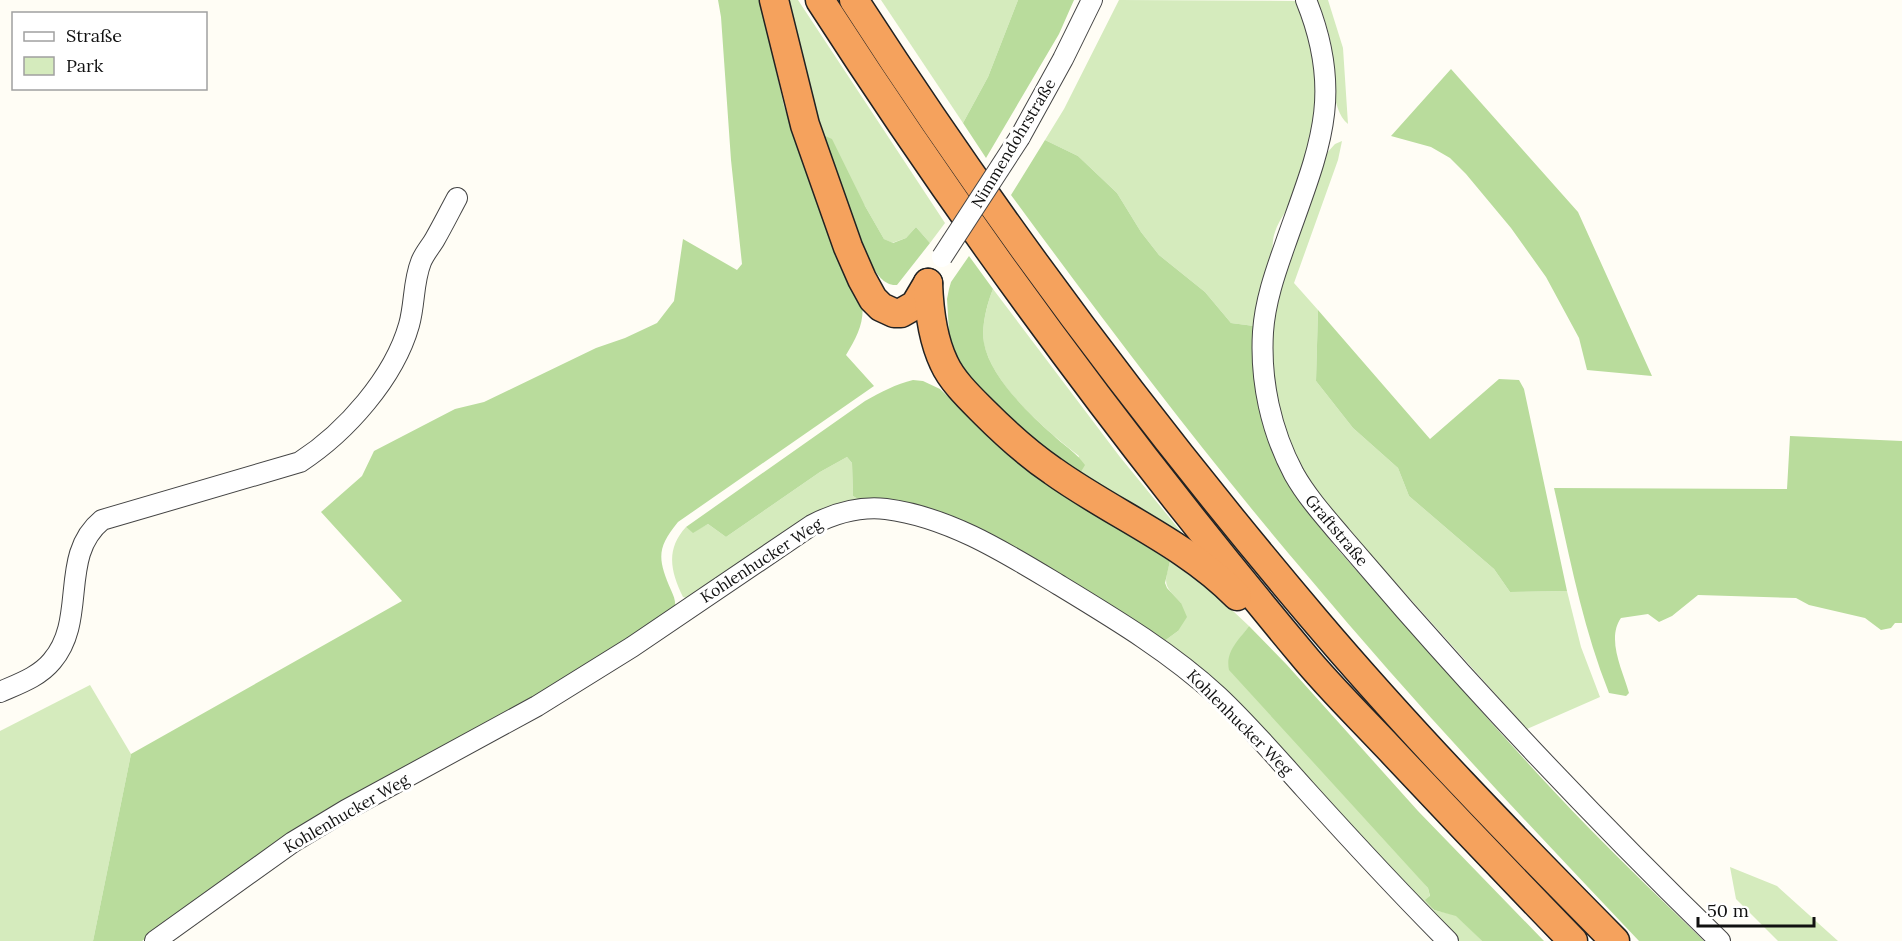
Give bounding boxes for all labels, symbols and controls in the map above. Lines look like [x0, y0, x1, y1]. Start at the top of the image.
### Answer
legend [12, 12, 207, 90]
text: Straße [66, 24, 122, 47]
text: Park [66, 54, 104, 77]
street label: Nimmendohrstraße [966, 74, 1060, 211]
street label: Graftstraße [1301, 490, 1373, 570]
street label: Kohlenhucker Weg [696, 513, 827, 607]
street label: Kohlenhucker Weg [1183, 665, 1298, 780]
street label: Kohlenhucker Weg [280, 768, 413, 857]
scale bar [1698, 890, 1814, 928]
text: 50 m [1707, 899, 1749, 922]

